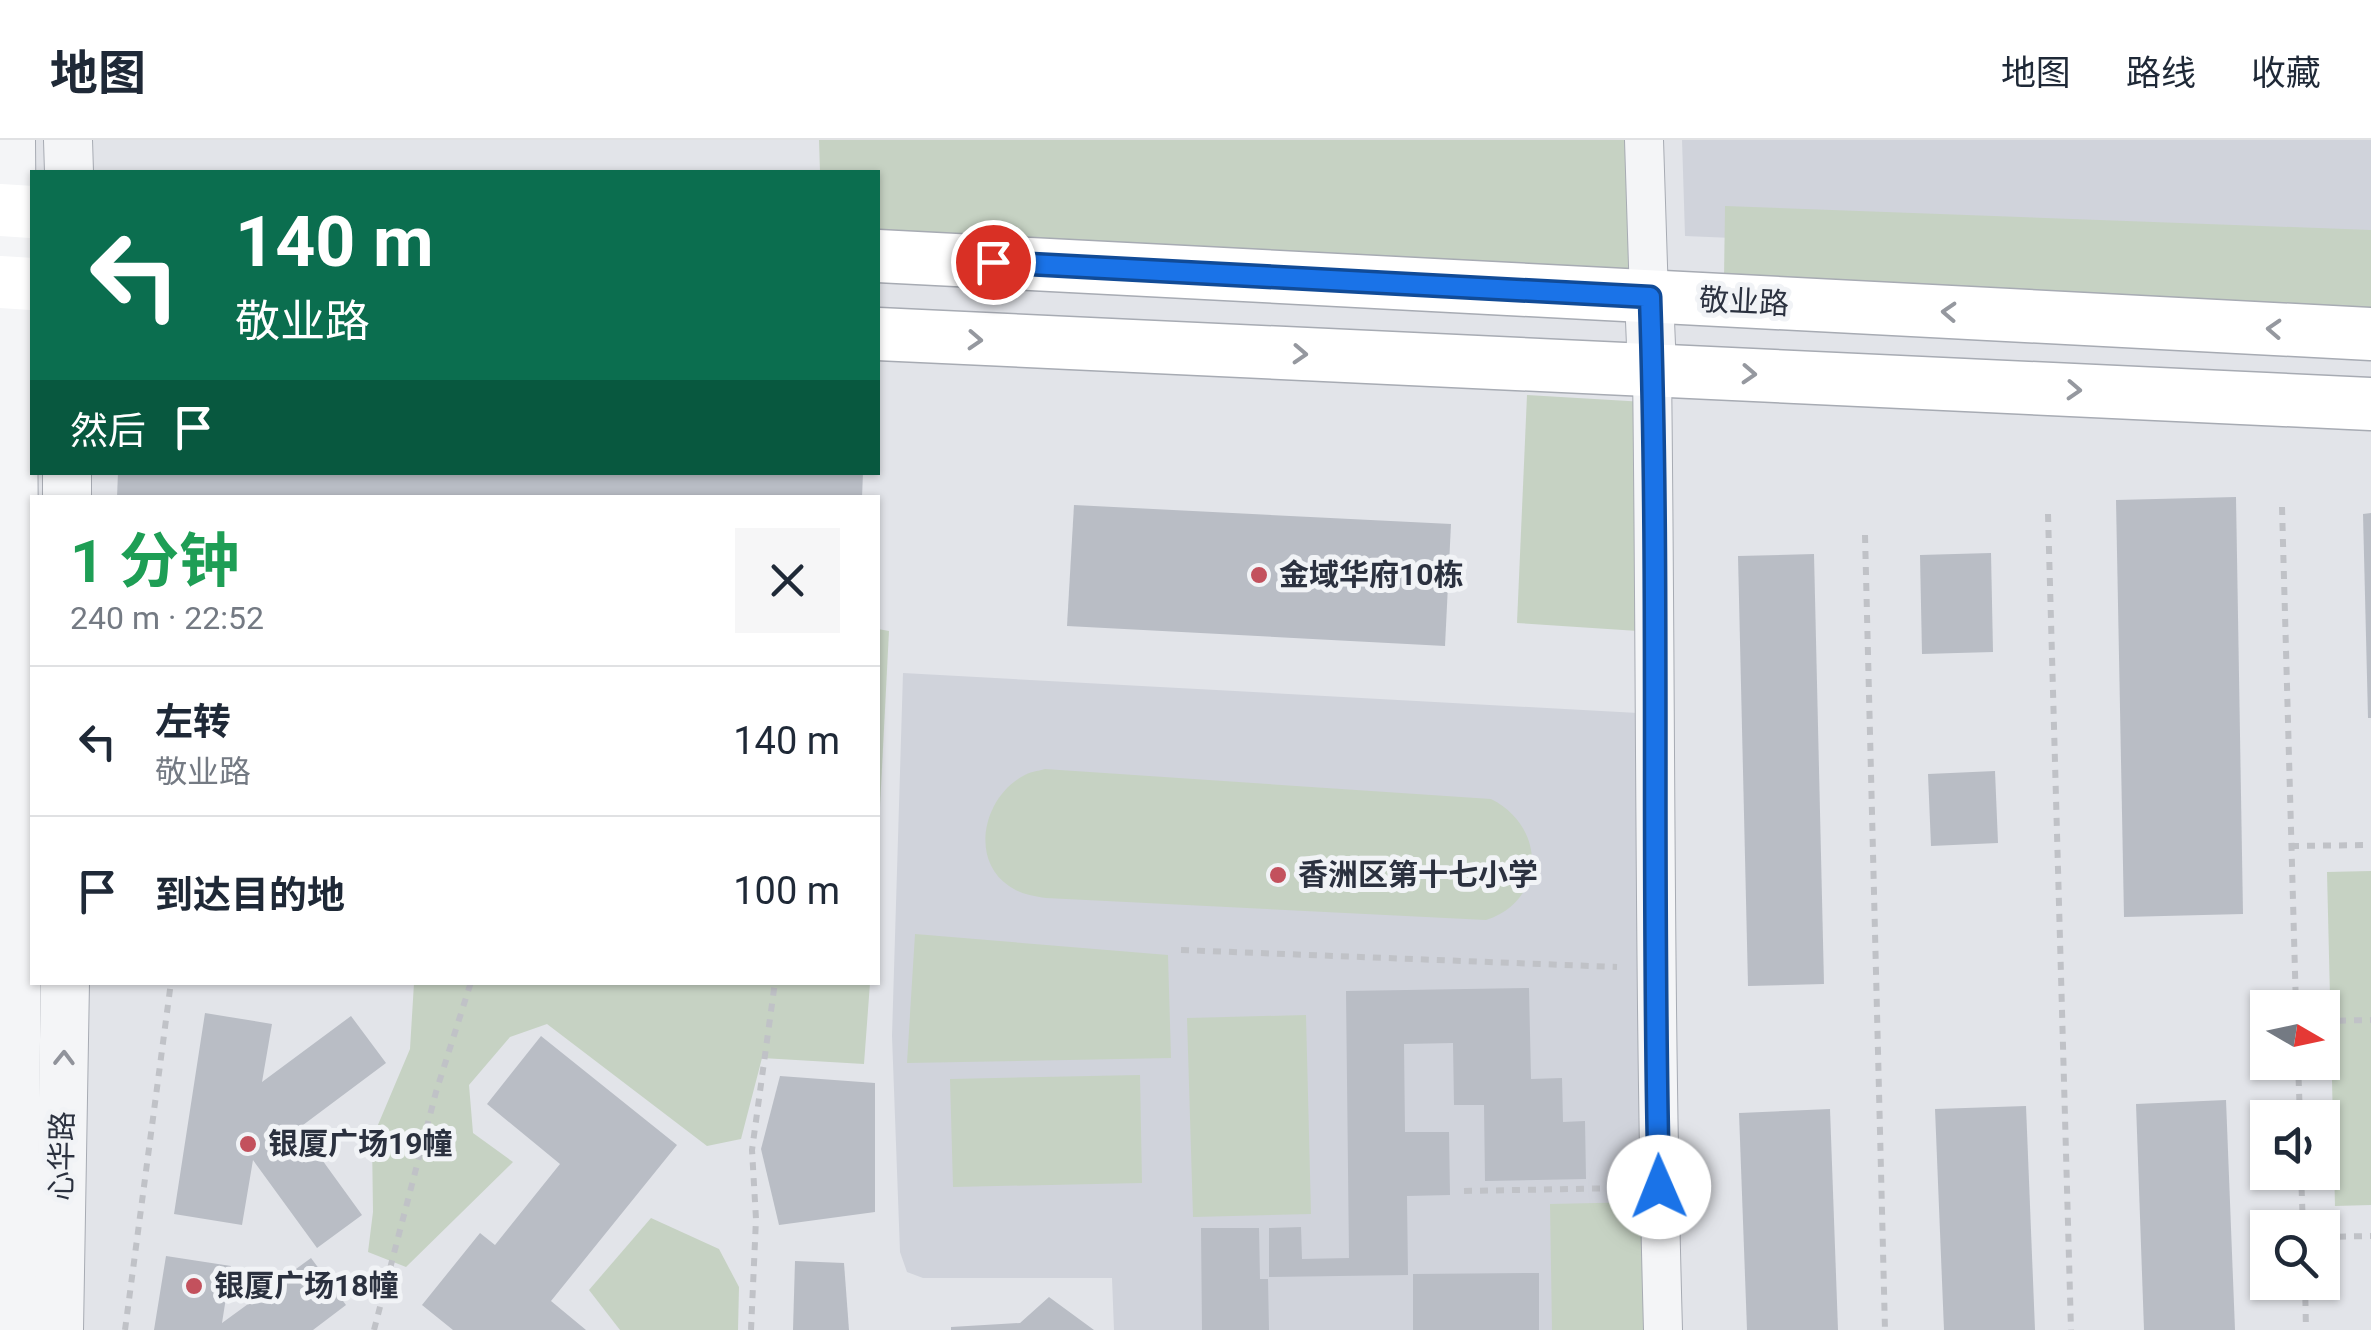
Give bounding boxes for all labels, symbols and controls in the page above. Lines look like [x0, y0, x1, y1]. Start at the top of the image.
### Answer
text: 地图 [50, 45, 146, 102]
text: 地图 [2001, 53, 2071, 94]
text: 路线 [2126, 53, 2196, 94]
text: 收藏 [2251, 53, 2321, 94]
text: 140 m [235, 201, 434, 283]
icon: left [70, 210, 200, 340]
pin [951, 220, 1036, 305]
icon: arrive [966, 235, 1021, 290]
street label: 敬业路 [1698, 282, 1790, 321]
text: 敬业路 [235, 295, 370, 348]
one-way arrow [1941, 302, 1957, 323]
one-way arrow [2265, 319, 2281, 340]
one-way arrow [967, 329, 983, 350]
one-way arrow [1292, 343, 1308, 364]
one-way arrow [1742, 363, 1758, 384]
one-way arrow [2067, 379, 2083, 400]
icon: arrive [166, 400, 221, 455]
text: 然后 [70, 409, 146, 453]
text: 1 分钟 [70, 526, 239, 597]
button: close [735, 528, 840, 633]
place label: 金域华府10栋 [1279, 557, 1463, 592]
marker: 金域华府10栋 [1248, 564, 1270, 586]
text: 240 m · 22:52 [70, 599, 264, 637]
text: 左转 [155, 700, 231, 744]
icon: left [70, 714, 125, 769]
text: 140 m [733, 719, 840, 763]
text: 敬业路 [155, 753, 251, 791]
place label: 香洲区第十七小学 [1298, 857, 1538, 892]
icon: arrive [70, 864, 125, 919]
marker: 香洲区第十七小学 [1267, 864, 1289, 886]
text: 100 m [733, 869, 840, 913]
text: 到达目的地 [155, 873, 345, 917]
north arrow [2250, 990, 2340, 1080]
map controls [2250, 990, 2340, 1300]
one-way arrow [53, 1049, 74, 1065]
button: sound [2250, 1100, 2340, 1190]
street label: 心华路 [43, 1111, 80, 1201]
place label: 银厦广场19幢 [268, 1126, 452, 1161]
marker: 银厦广场19幢 [237, 1133, 259, 1155]
position arrow [1607, 1135, 1711, 1239]
button: search [2250, 1210, 2340, 1300]
place label: 银厦广场18幢 [214, 1268, 398, 1303]
marker: 银厦广场18幢 [183, 1275, 205, 1297]

